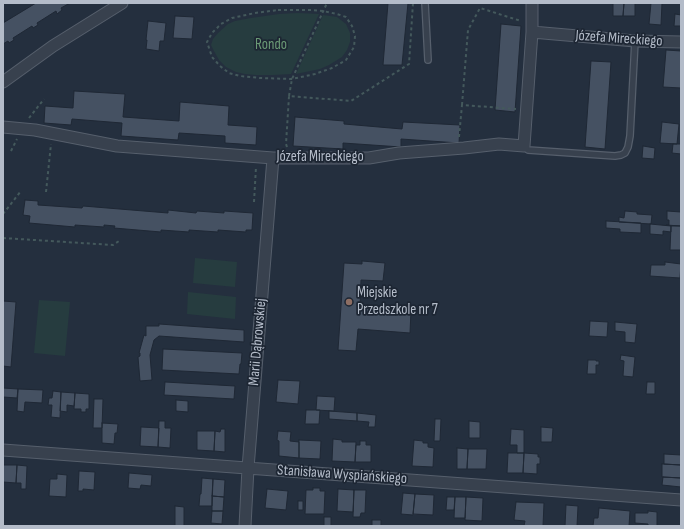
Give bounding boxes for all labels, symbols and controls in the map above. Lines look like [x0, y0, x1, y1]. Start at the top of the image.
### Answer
street label: Józefa Mireckiego [575, 27, 663, 51]
park label: Rondo [255, 36, 287, 54]
street label: Józefa Mireckiego [276, 148, 364, 166]
place label: Miejskie Przedszkole nr 7 [357, 284, 438, 319]
marker: Miejskie Przedszkole nr 7 [344, 297, 354, 307]
street label: Marii Dąbrowskiej [245, 298, 271, 386]
street label: Stanisława Wyspiańskiego [276, 461, 408, 489]

